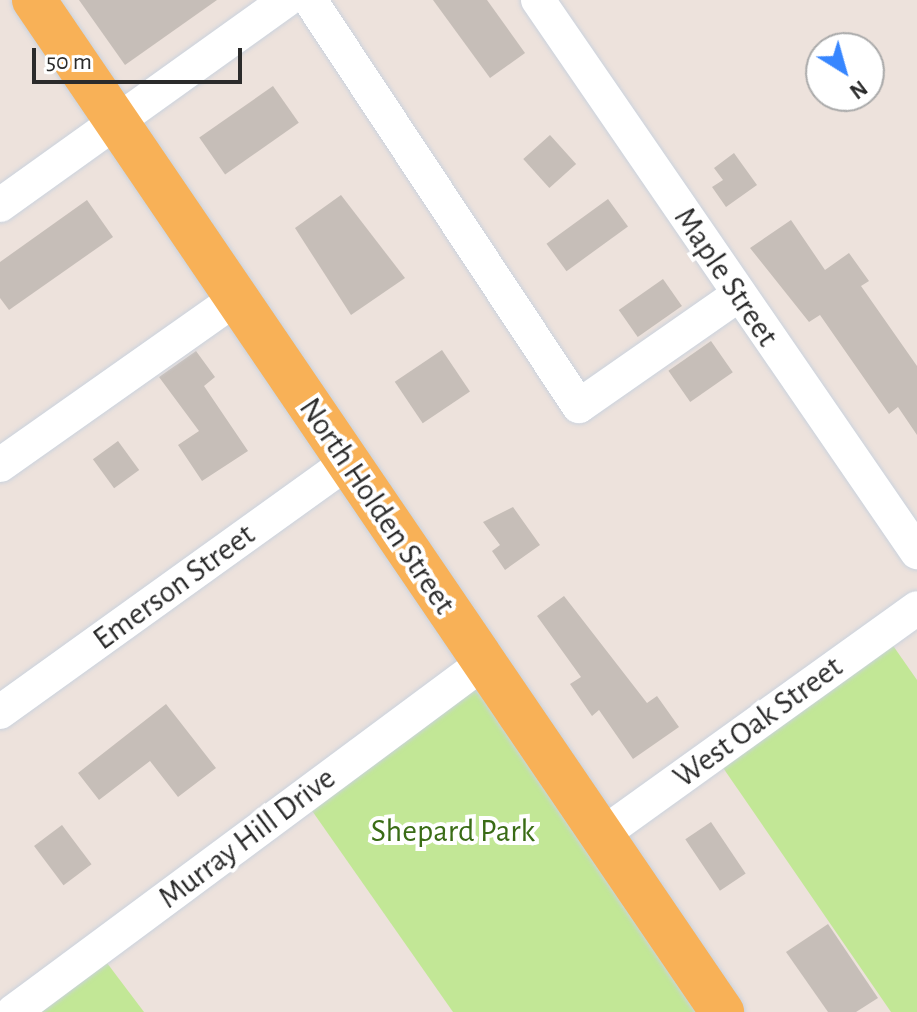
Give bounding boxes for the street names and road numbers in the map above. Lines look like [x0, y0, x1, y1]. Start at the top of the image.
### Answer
street label: Maple Street [666, 200, 786, 354]
street label: North Holden Street [291, 391, 463, 621]
street label: Emerson Street [86, 516, 262, 658]
street label: West Oak Street [666, 648, 850, 796]
street label: Murray Hill Drive [151, 759, 343, 917]

